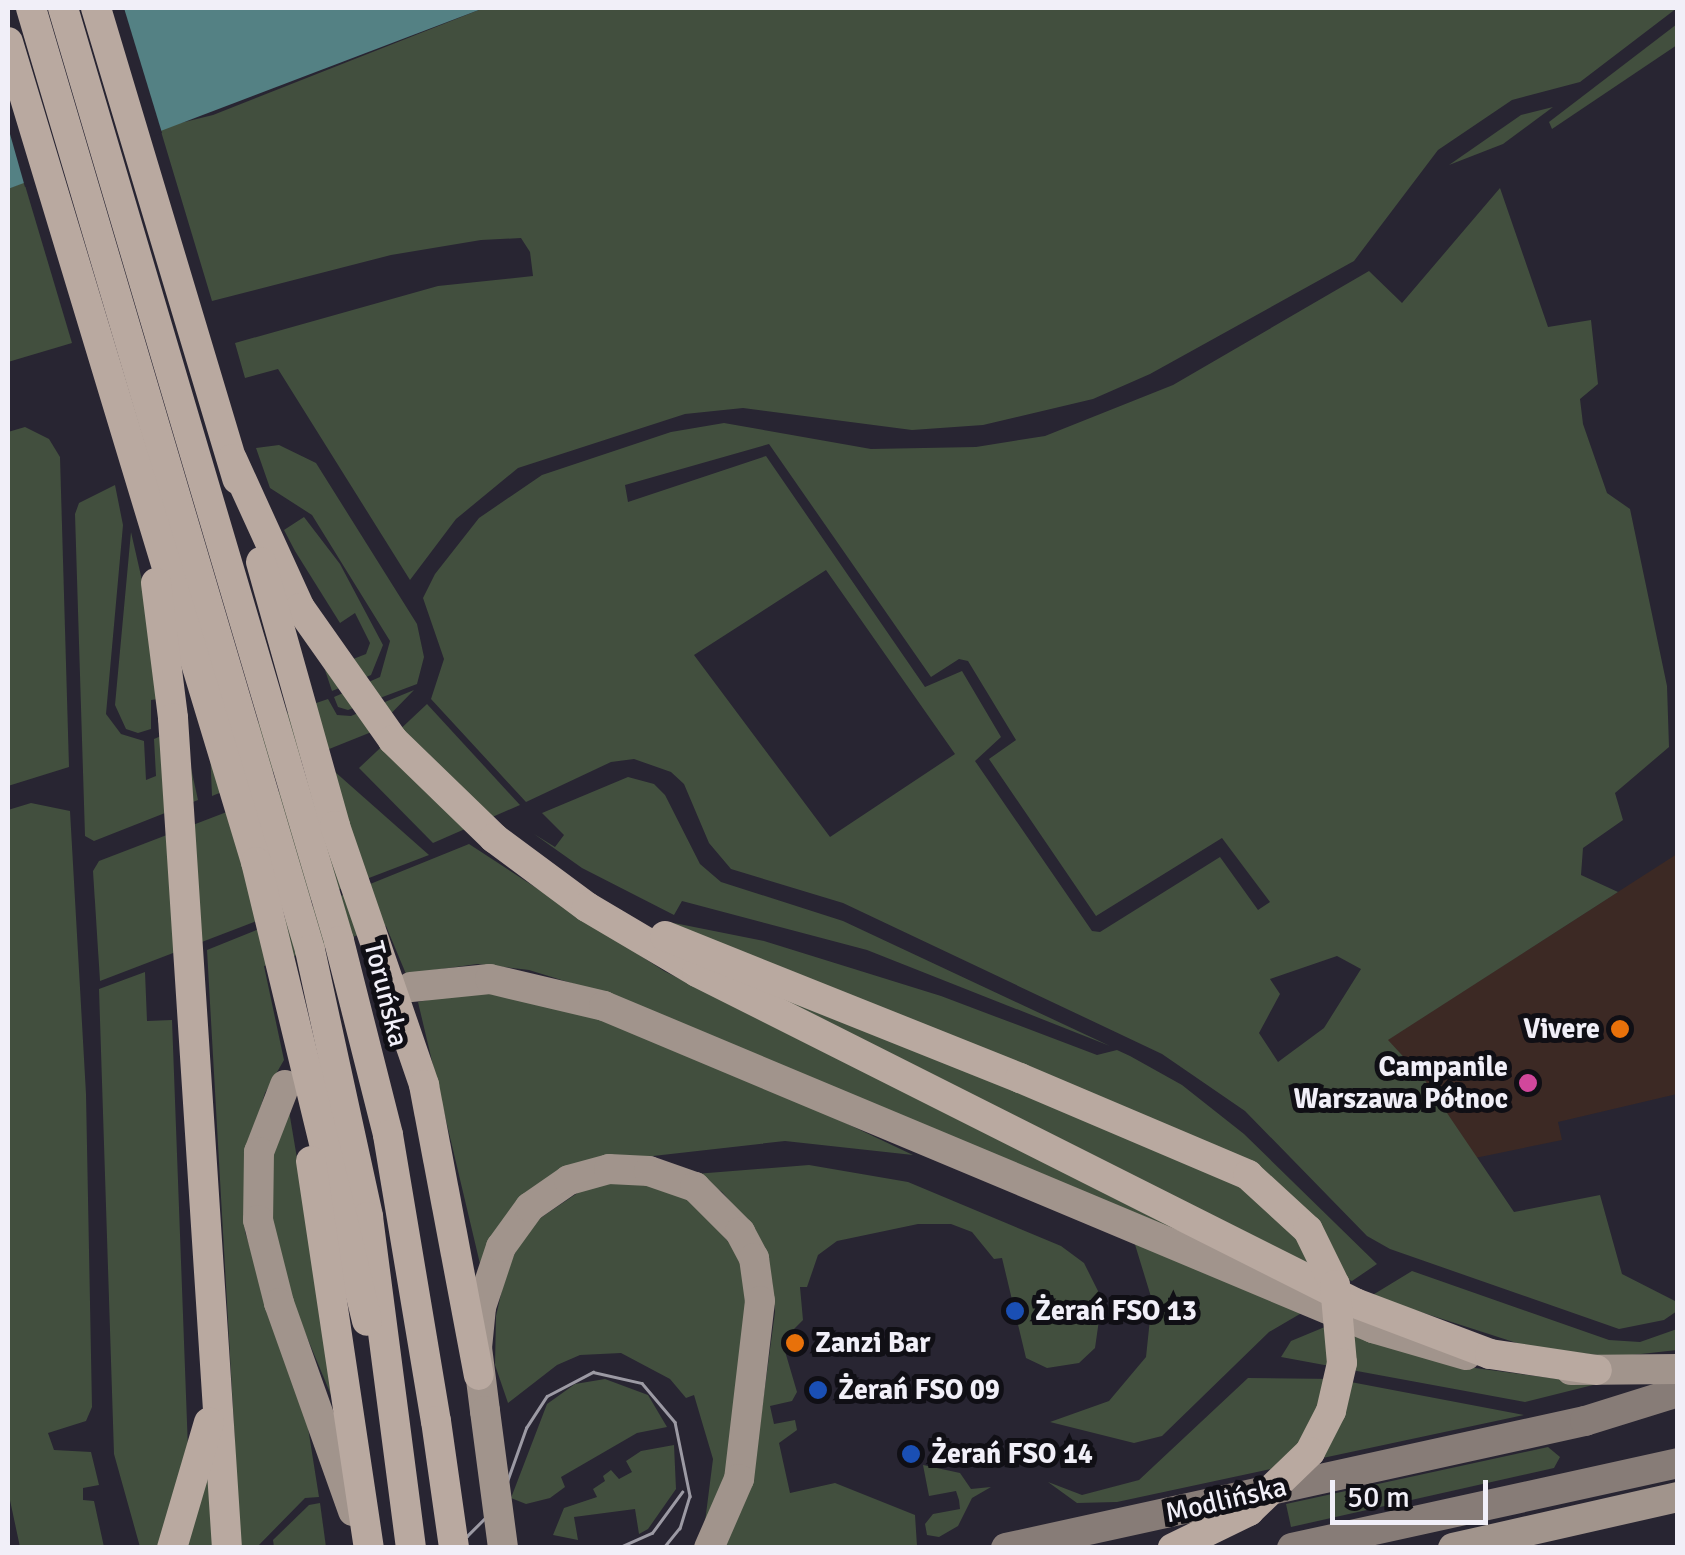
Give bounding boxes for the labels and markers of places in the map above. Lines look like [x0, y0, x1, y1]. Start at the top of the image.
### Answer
place label: Vivere [1523, 1012, 1600, 1046]
marker: Vivere [1609, 1018, 1631, 1040]
place label: Campanile Warszawa Północ [1293, 1050, 1508, 1116]
marker: Campanile Warszawa Północ [1517, 1072, 1539, 1094]
place label: Żerań FSO 13 [1035, 1294, 1197, 1328]
marker: Żerań FSO 13 [1004, 1300, 1026, 1322]
place label: Zanzi Bar [815, 1326, 930, 1360]
marker: Zanzi Bar [784, 1332, 806, 1354]
place label: Żerań FSO 09 [838, 1373, 1000, 1407]
marker: Żerań FSO 09 [807, 1379, 829, 1401]
place label: Żerań FSO 14 [931, 1437, 1093, 1471]
marker: Żerań FSO 14 [900, 1443, 922, 1465]

